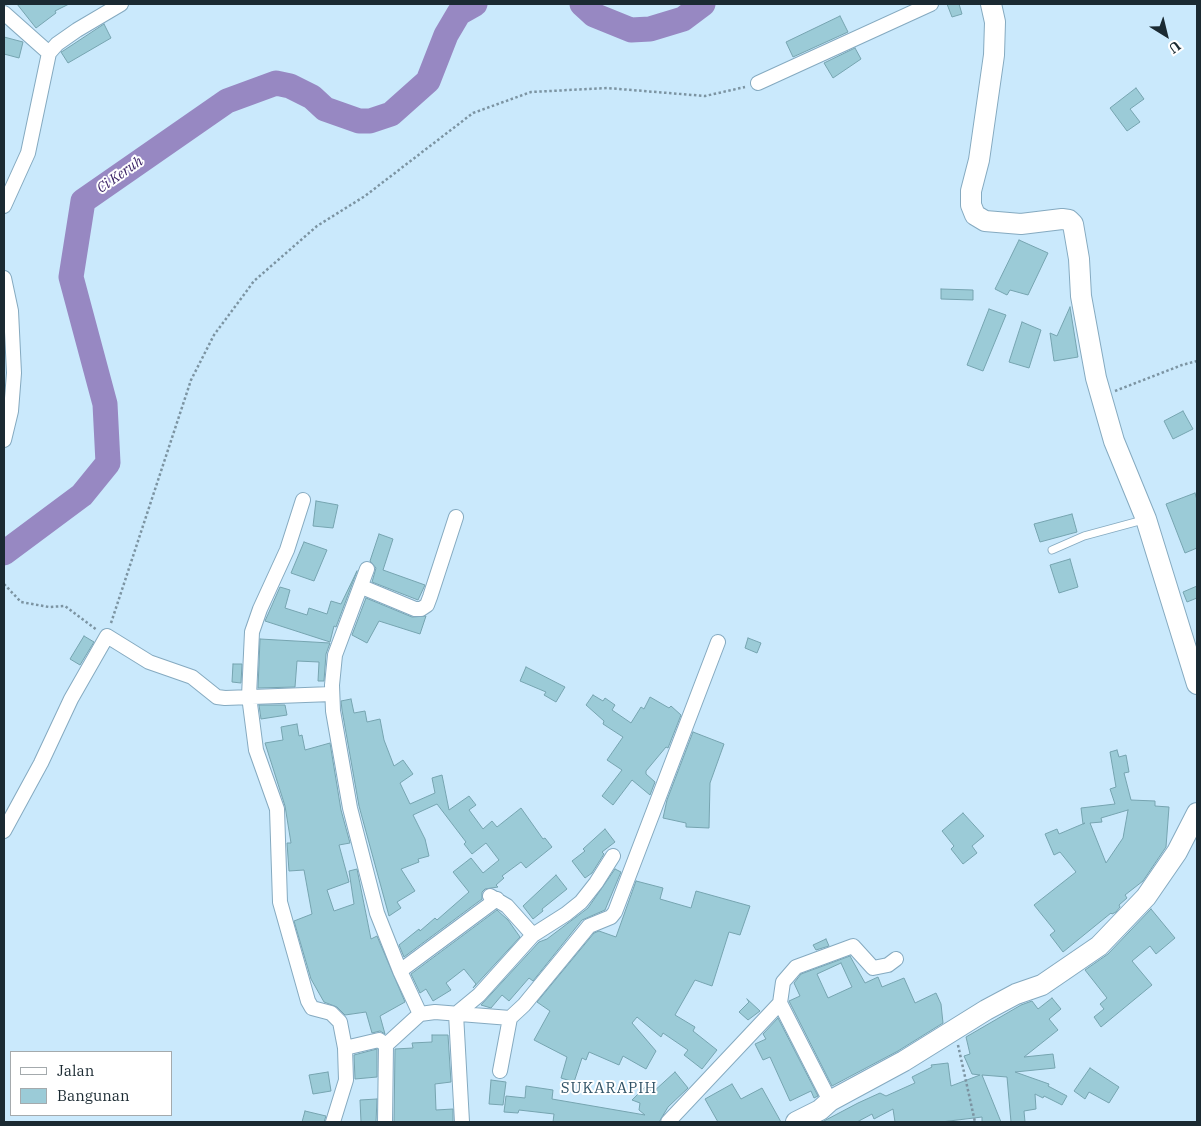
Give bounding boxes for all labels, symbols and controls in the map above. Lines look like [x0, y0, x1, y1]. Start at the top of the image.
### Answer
north arrow [1141, 10, 1191, 60]
text: U [1165, 37, 1184, 58]
water label: Ci Keruh [94, 153, 146, 197]
legend [10, 1051, 172, 1116]
text: Jalan [57, 1061, 94, 1080]
district label: SUKARAPIH [560, 1080, 658, 1098]
text: Bangunan [57, 1086, 130, 1105]

